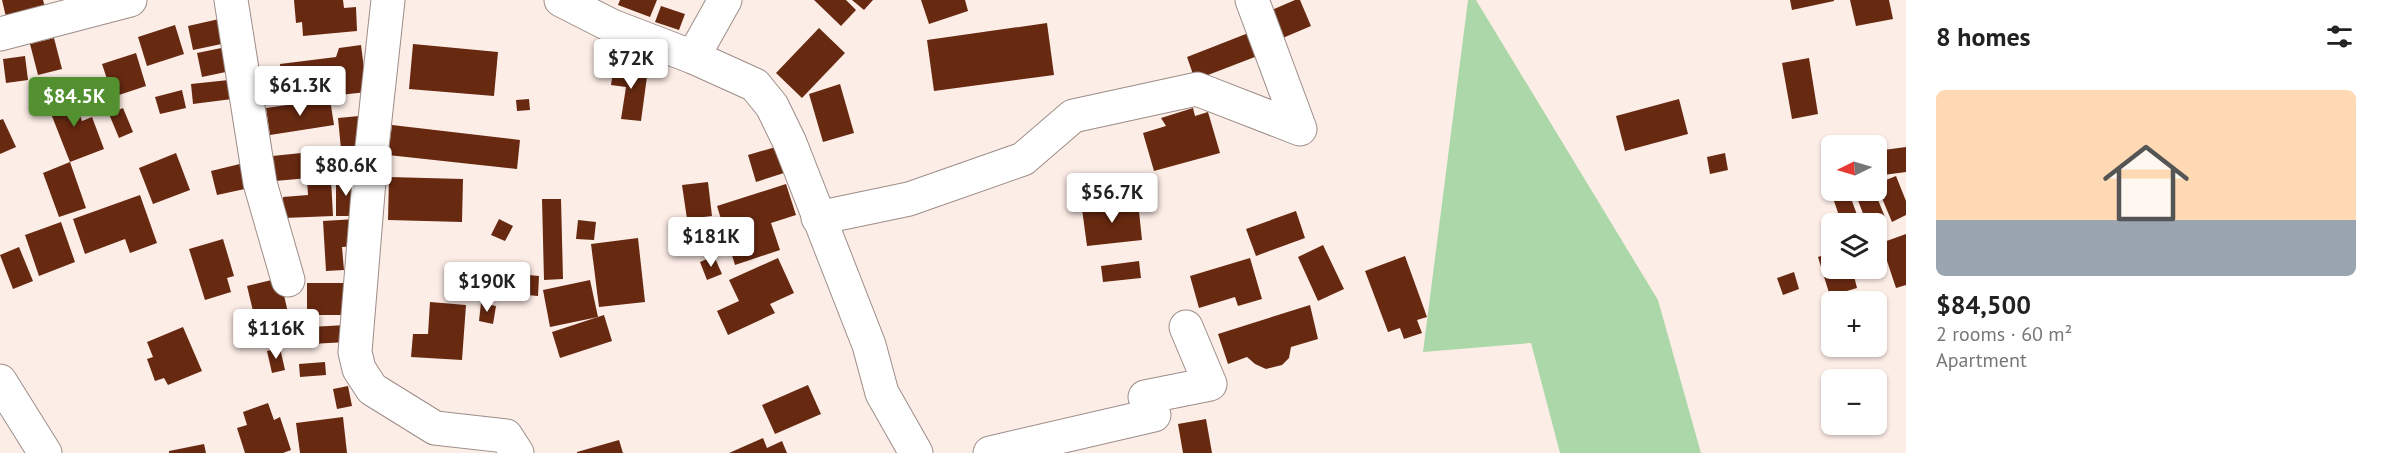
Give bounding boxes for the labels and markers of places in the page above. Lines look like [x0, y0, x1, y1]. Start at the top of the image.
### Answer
pin: $72K [595, 39, 667, 90]
pin: $61.3K [251, 66, 349, 117]
pin: $84.5K [25, 77, 123, 128]
pin: $80.6K [297, 146, 395, 197]
pin: $56.7K [1063, 173, 1161, 224]
pin: $181K [669, 217, 753, 268]
pin: $190K [445, 262, 529, 313]
pin: $116K [234, 309, 318, 360]

